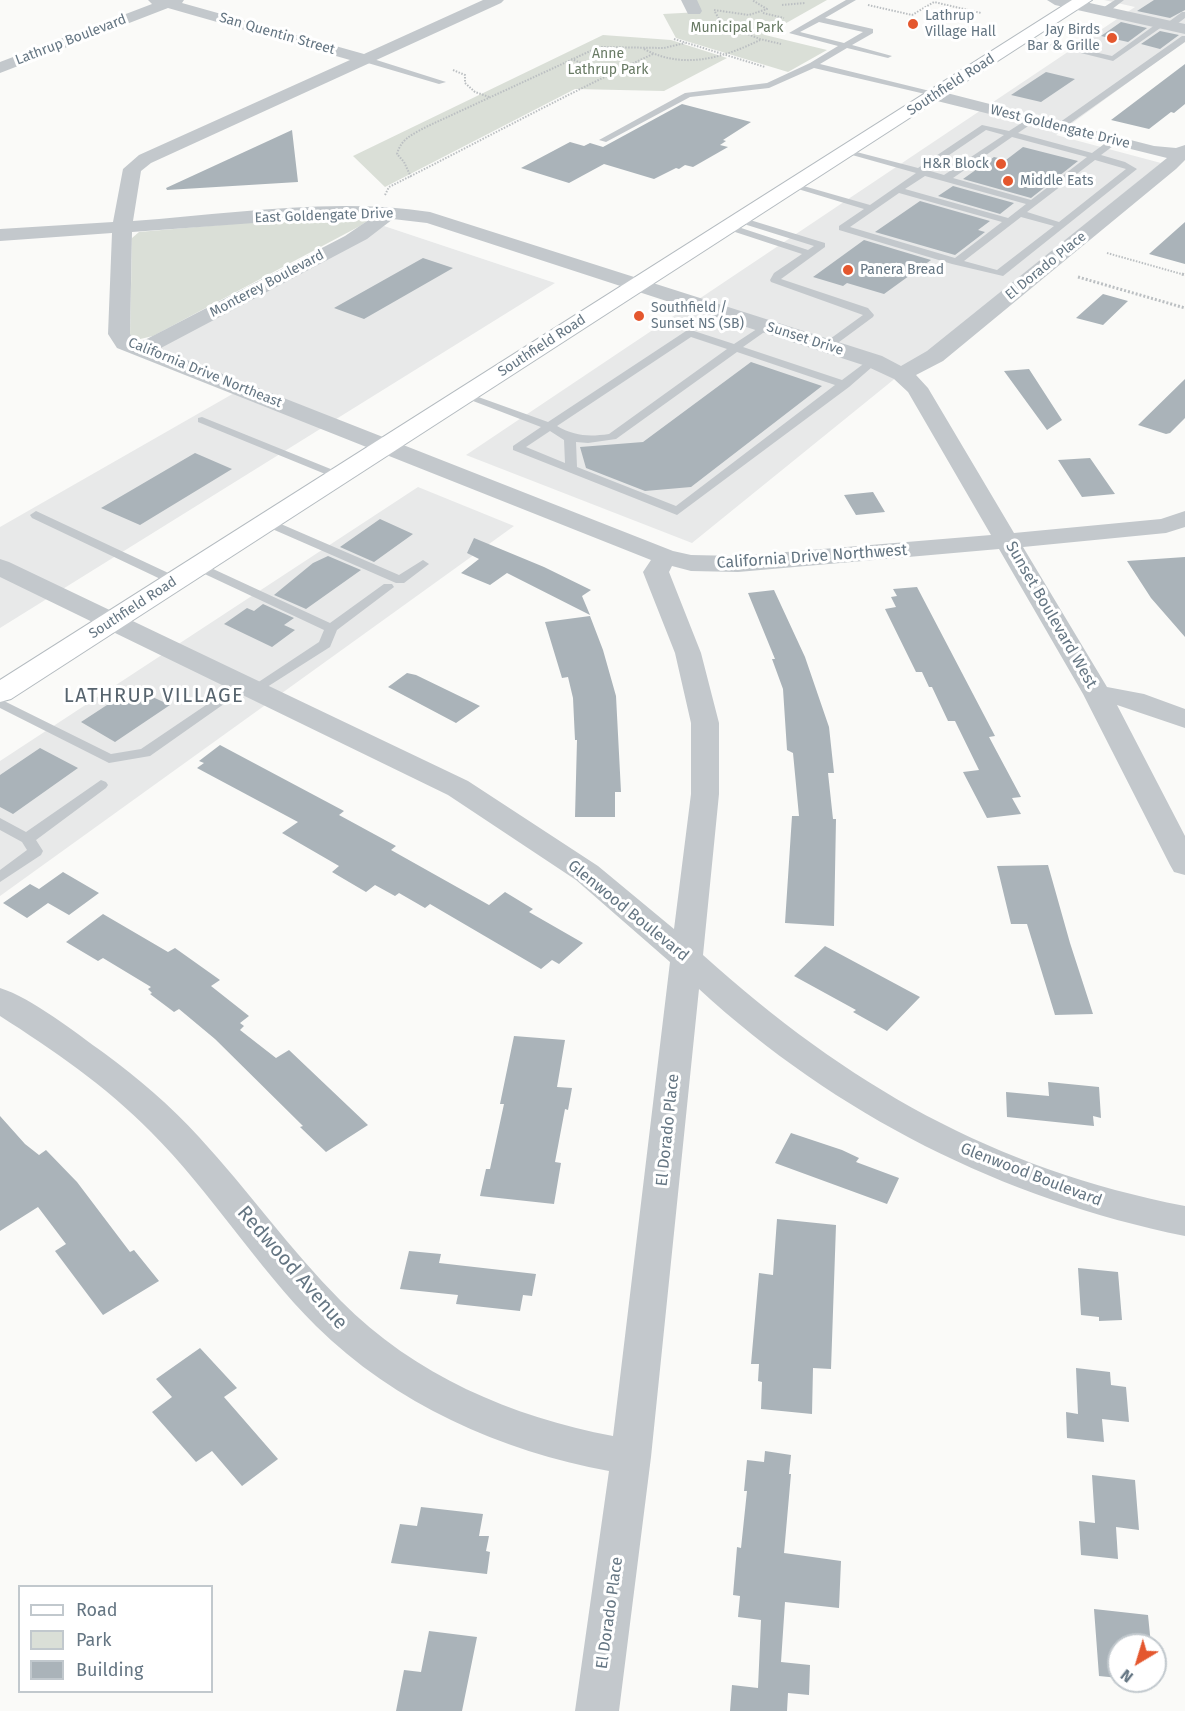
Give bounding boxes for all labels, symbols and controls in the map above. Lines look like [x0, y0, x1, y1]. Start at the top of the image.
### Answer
place label: Lathrup Village Hall [925, 8, 996, 40]
street label: San Quentin Street [217, 9, 337, 59]
street label: Lathrup Boulevard [13, 11, 129, 69]
marker: Lathrup Village Hall [906, 17, 920, 31]
park label: Municipal Park [691, 20, 783, 36]
place label: Jay Birds Bar & Grille [1027, 22, 1100, 54]
marker: Jay Birds Bar & Grille [1105, 31, 1119, 45]
park label: Anne Lathrup Park [568, 46, 648, 78]
street label: Southfield Road [904, 50, 998, 120]
street label: West Goldengate Drive [988, 102, 1132, 152]
place label: H&R Block [923, 156, 989, 172]
marker: H&R Block [994, 157, 1008, 171]
place label: Middle Eats [1020, 173, 1093, 189]
marker: Middle Eats [1001, 174, 1015, 188]
street label: East Goldengate Drive [254, 205, 394, 227]
street label: El Dorado Place [1002, 228, 1090, 304]
street label: Monterey Boulevard [207, 247, 327, 321]
place label: Panera Bread [860, 262, 944, 278]
marker: Panera Bread [841, 263, 855, 277]
place label: Southfield / Sunset NS (SB) [651, 300, 744, 332]
marker: Southfield / Sunset NS (SB) [632, 309, 646, 323]
street label: Southfield Road [495, 311, 589, 381]
street label: Sunset Drive [764, 319, 846, 359]
street label: California Drive Northeast [126, 334, 284, 412]
street label: Sunset Boulevard West [1001, 538, 1101, 692]
street label: California Drive Northwest [716, 541, 908, 573]
street label: Southfield Road [86, 573, 180, 643]
district label: LATHRUP VILLAGE [64, 684, 244, 708]
street label: Glenwood Boulevard [564, 856, 692, 966]
street label: El Dorado Place [653, 1073, 683, 1187]
street label: Glenwood Boulevard [958, 1139, 1104, 1211]
street label: Redwood Avenue [232, 1201, 352, 1335]
street label: El Dorado Place [593, 1556, 627, 1670]
legend [18, 1585, 213, 1693]
text: Road [76, 1599, 118, 1621]
text: Park [76, 1629, 111, 1651]
north arrow [1107, 1633, 1167, 1693]
text: Building [76, 1659, 143, 1681]
text: N [1117, 1665, 1137, 1687]

